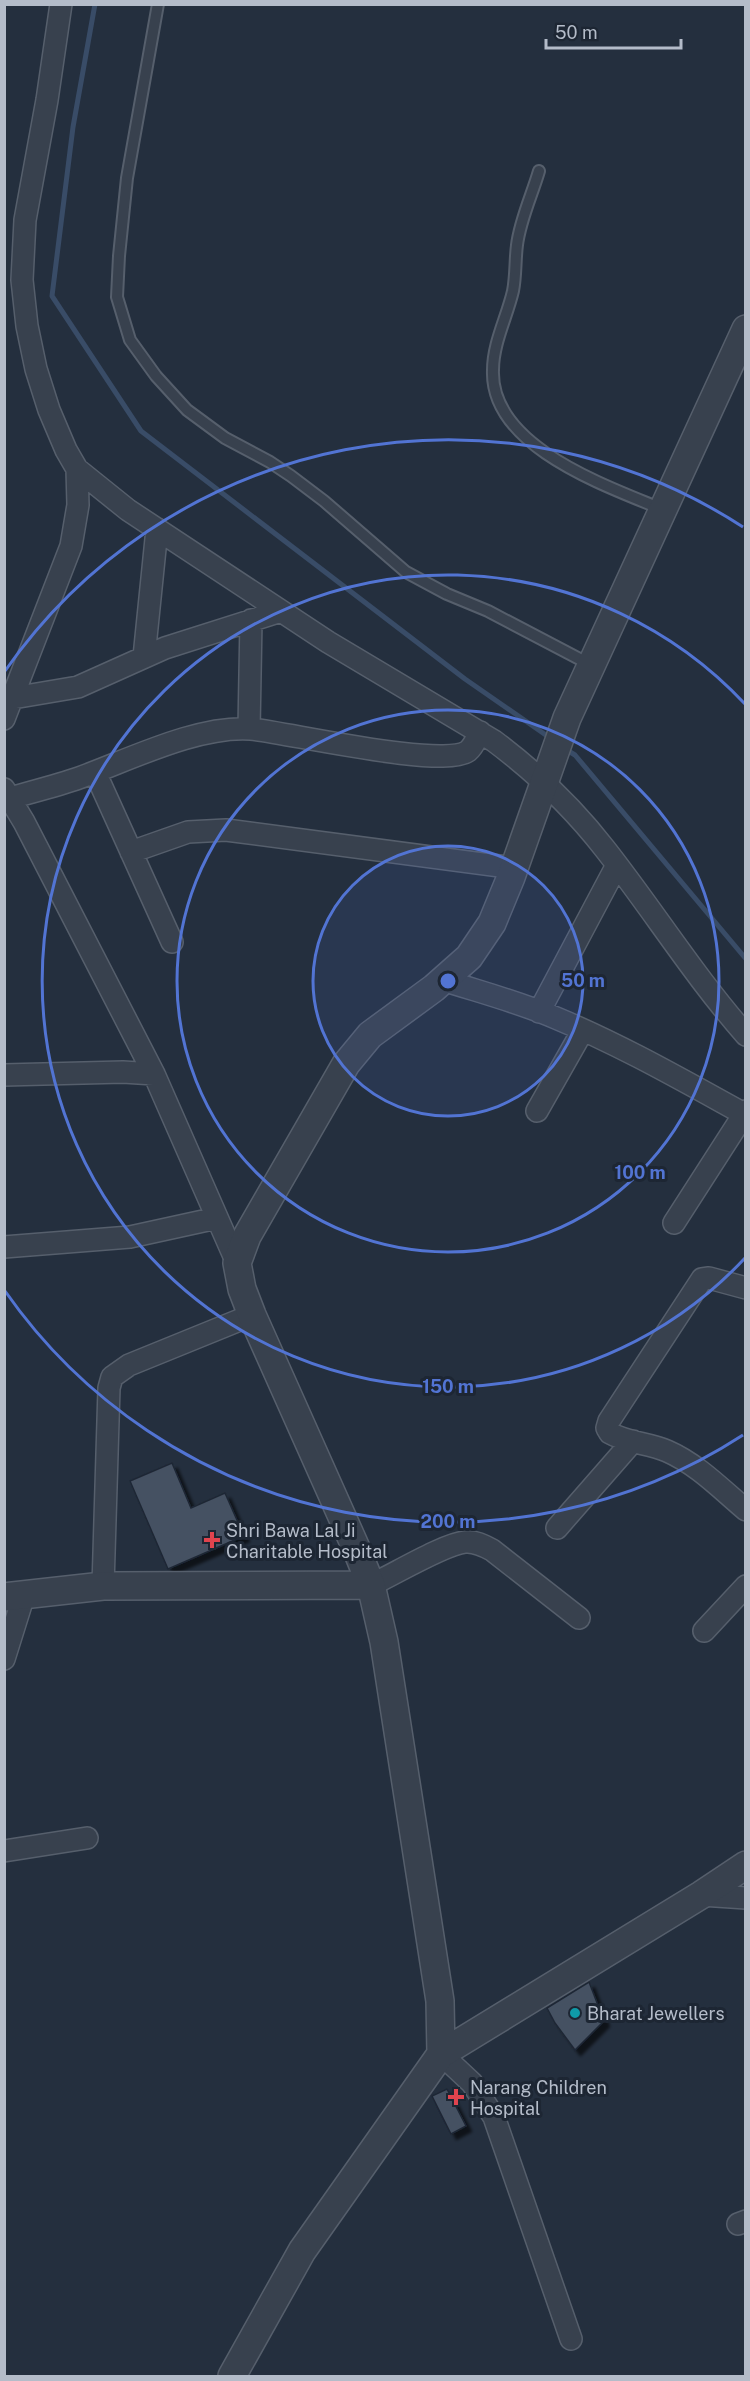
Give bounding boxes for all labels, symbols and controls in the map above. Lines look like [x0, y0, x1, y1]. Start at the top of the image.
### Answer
scale bar [546, 12, 681, 50]
text: 50 m [555, 22, 598, 43]
text: 50 m [561, 970, 605, 991]
centre of rings [438, 971, 458, 991]
text: 100 m [614, 1162, 666, 1183]
text: 150 m [422, 1376, 474, 1397]
text: 200 m [421, 1511, 475, 1532]
place label: Shri Bawa Lal Ji Charitable Hospital [226, 1520, 388, 1562]
marker: Shri Bawa Lal Ji Charitable Hospital [203, 1531, 221, 1549]
place label: Bharat Jewellers [587, 2003, 725, 2024]
marker: Bharat Jewellers [568, 2006, 582, 2020]
place label: Narang Children Hospital [470, 2077, 607, 2119]
marker: Narang Children Hospital [447, 2088, 465, 2106]

